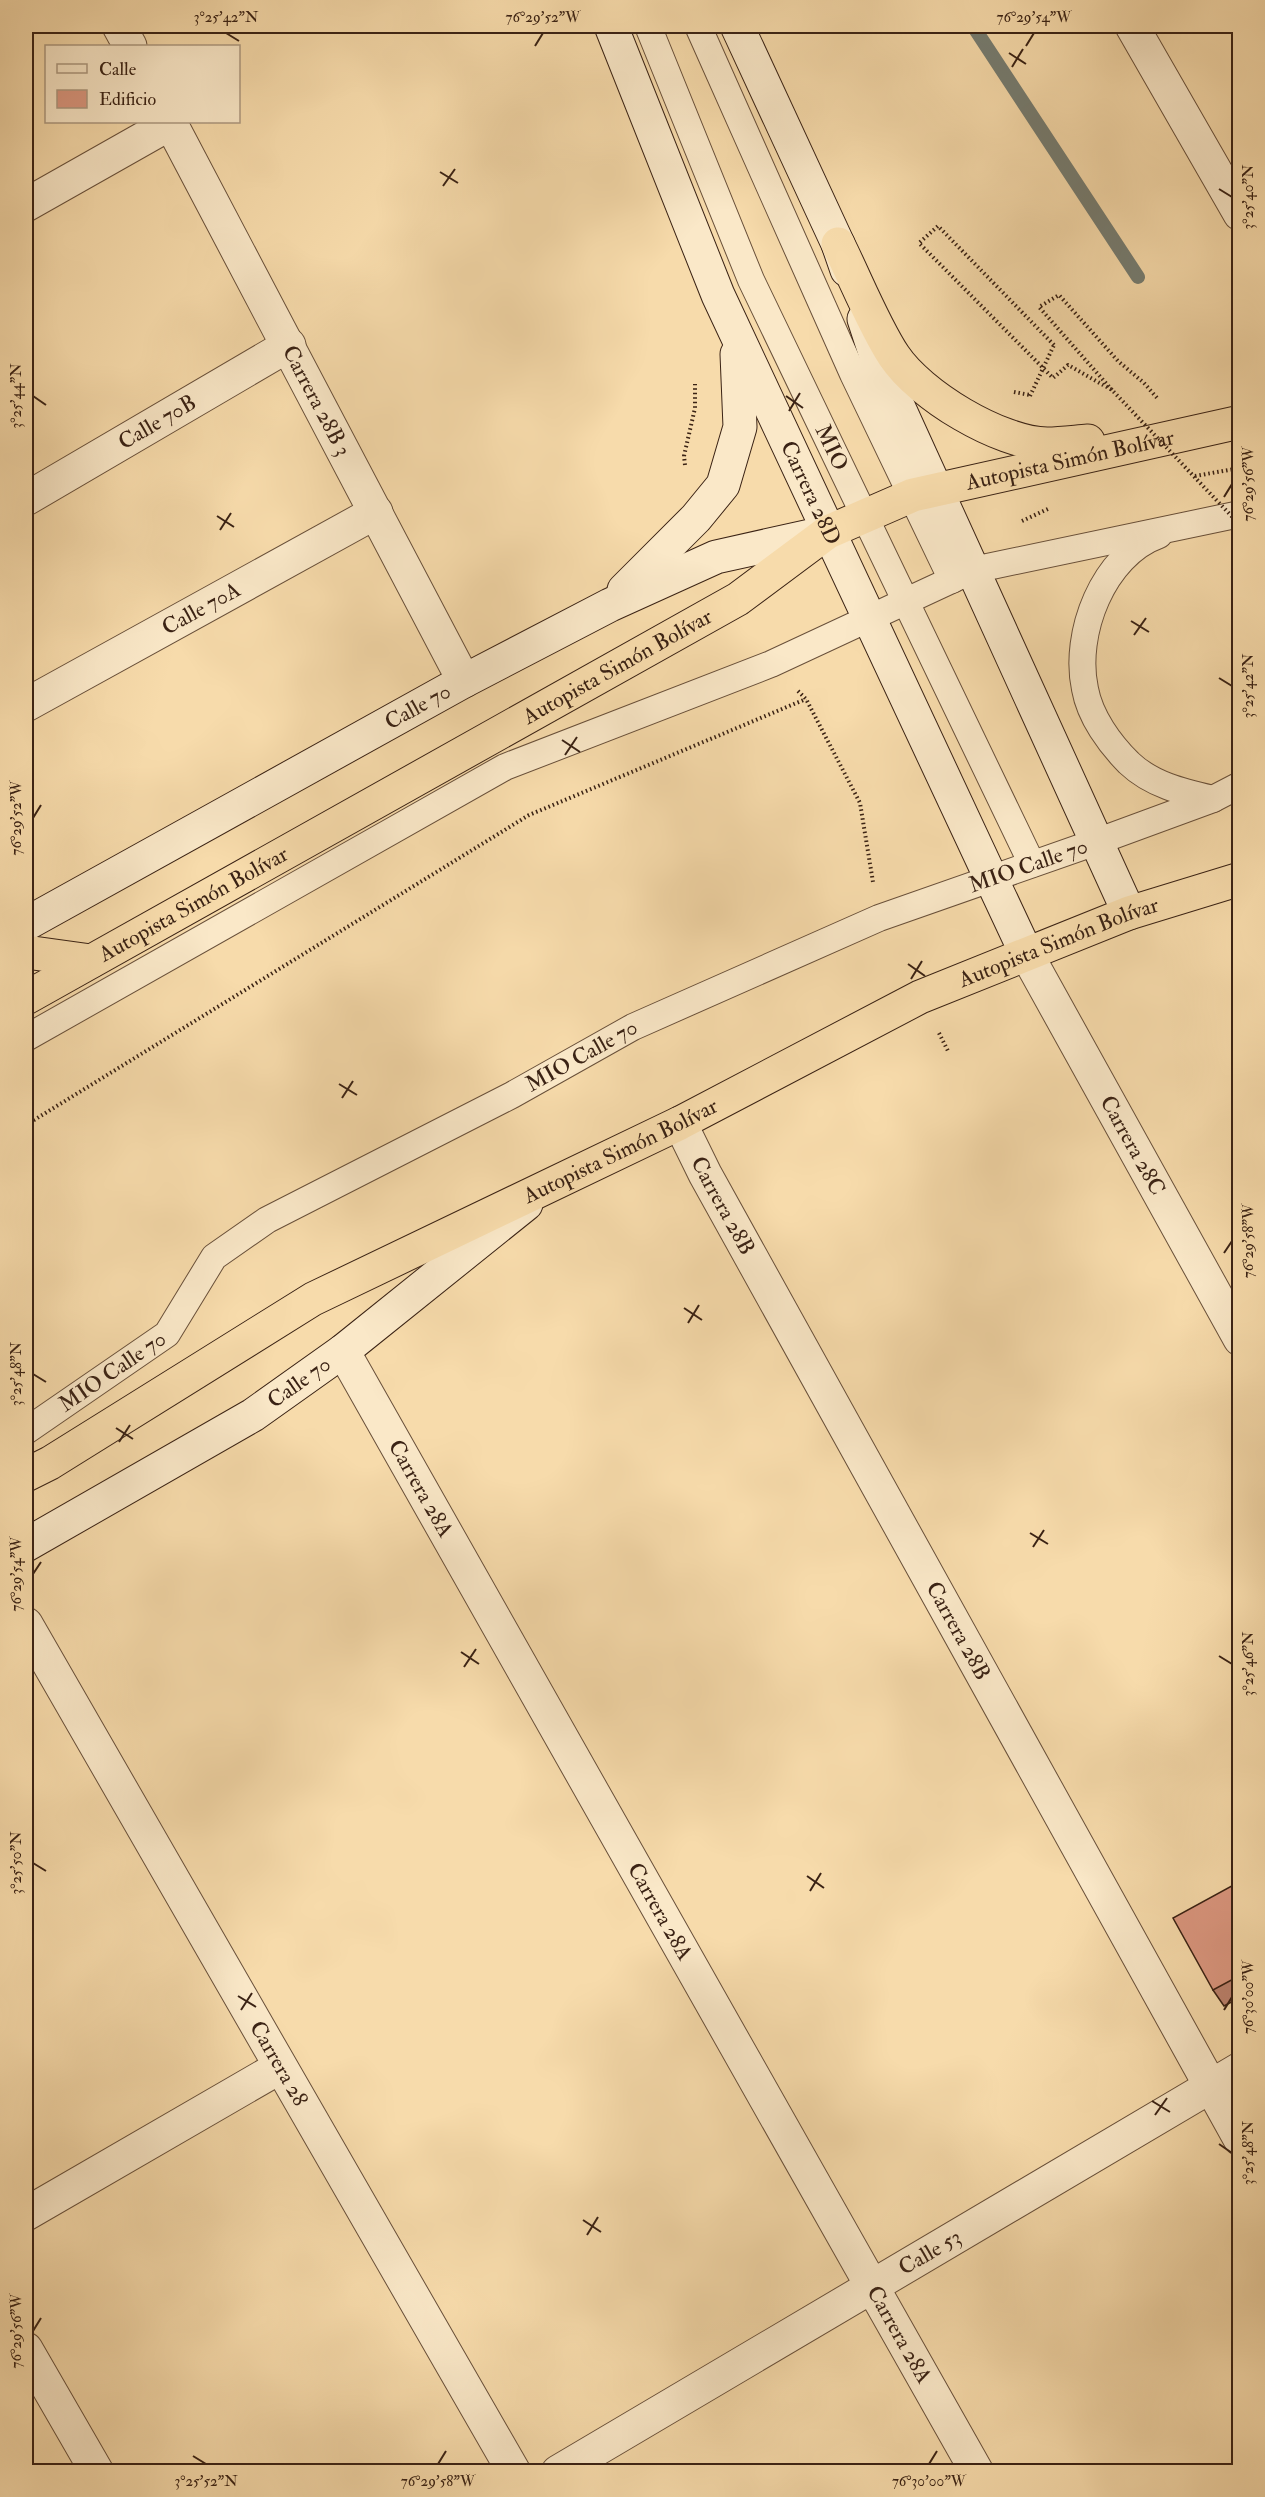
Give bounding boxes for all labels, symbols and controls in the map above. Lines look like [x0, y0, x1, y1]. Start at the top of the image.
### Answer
text: 3°25'42"N [194, 8, 259, 27]
text: 76°29'52"W [506, 8, 581, 27]
text: 76°29'54"W [997, 8, 1072, 27]
legend [45, 45, 240, 123]
text: Calle [99, 58, 137, 81]
text: Edificio [99, 88, 156, 111]
text: 3°25'40"N [1239, 164, 1258, 229]
street label: Carrera 28B 3 [276, 341, 357, 461]
text: 3°25'44"N [7, 363, 26, 429]
street label: Calle 70B [113, 388, 201, 456]
street label: MIO [809, 420, 855, 475]
street label: Autopista Simón Bolívar [962, 423, 1178, 497]
street label: Carrera 28D [774, 436, 847, 550]
text: 76°29'56"W [1239, 446, 1258, 521]
street label: Calle 70A [157, 576, 245, 641]
street label: Autopista Simón Bolívar [517, 602, 718, 731]
text: 3°25'42"N [1239, 653, 1258, 718]
street label: Calle 70 [380, 677, 456, 736]
text: 76°29'52"W [7, 780, 26, 855]
street label: MIO Calle 70 [965, 832, 1091, 899]
street label: Autopista Simón Bolívar [93, 840, 294, 969]
street label: Autopista Simón Bolívar [954, 891, 1163, 994]
street label: MIO Calle 70 [521, 1013, 643, 1098]
street label: Carrera 28C [1094, 1090, 1172, 1200]
street label: Autopista Simón Bolívar [518, 1091, 723, 1210]
street label: Carrera 28B [685, 1152, 761, 1260]
text: 76°29'58"W [1239, 1203, 1258, 1278]
street label: MIO Calle 70 [53, 1325, 172, 1418]
text: 3°25'48"N [7, 1341, 26, 1406]
street label: Calle 70 [262, 1350, 336, 1414]
street label: Carrera 28A [382, 1435, 460, 1542]
text: 76°29'54"W [7, 1536, 26, 1611]
street label: Carrera 28B [920, 1577, 997, 1685]
text: 3°25'46"N [1239, 1631, 1258, 1696]
text: 3°25'50"N [7, 1831, 26, 1895]
street label: Carrera 28A [621, 1858, 699, 1965]
text: 76°30'00"W [1239, 1959, 1258, 2034]
street label: Carrera 28 [243, 2016, 314, 2111]
text: 3°25'48"N [1239, 2120, 1258, 2185]
street label: Calle 53 [893, 2223, 966, 2282]
street label: Carrera 28A [861, 2281, 938, 2388]
text: 76°29'56"W [7, 2293, 26, 2368]
text: 3°25'52"N [174, 2472, 238, 2491]
text: 76°29'58"W [401, 2472, 476, 2491]
text: 76°30'00"W [892, 2472, 967, 2491]

